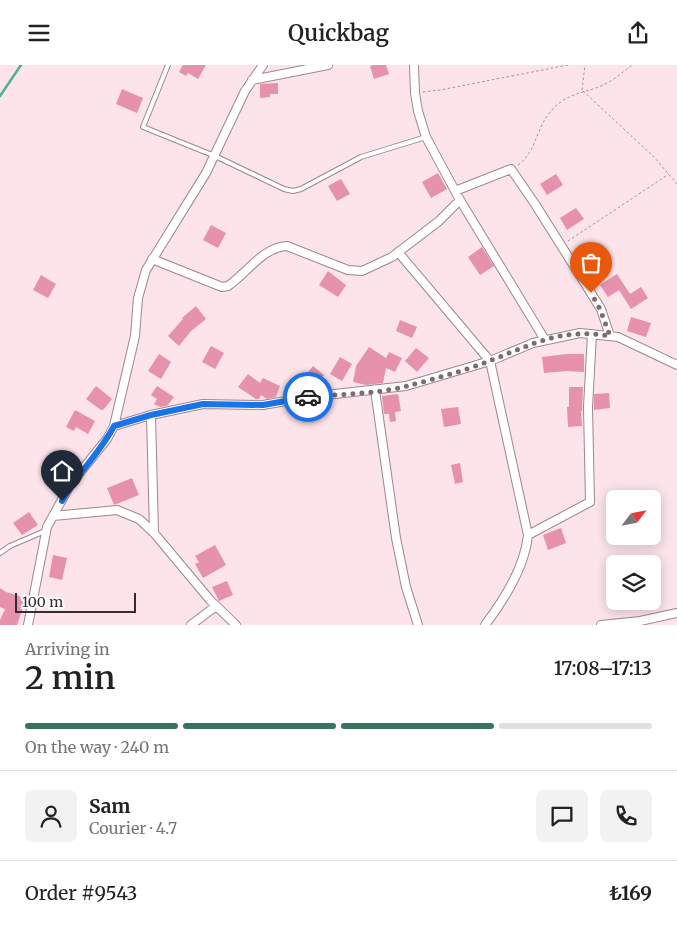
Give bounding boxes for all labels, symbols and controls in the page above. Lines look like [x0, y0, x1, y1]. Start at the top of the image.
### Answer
icon: menu [25, 19, 53, 47]
text: Quickbag [288, 19, 389, 47]
icon: share [624, 19, 652, 47]
pin [570, 242, 612, 293]
icon: bag [577, 249, 605, 277]
courier [283, 372, 333, 422]
icon: car [294, 383, 322, 411]
pin [41, 450, 83, 501]
icon: home [48, 457, 76, 485]
north arrow [606, 490, 661, 545]
map controls [606, 490, 661, 610]
button: layers [606, 555, 661, 610]
scale bar [15, 590, 136, 613]
text: 100 m [22, 593, 63, 611]
text: Arriving in [25, 639, 110, 659]
text: 17:08–17:13 [554, 656, 652, 680]
text: 2 min [25, 658, 115, 698]
text: On the way · 240 m [25, 737, 169, 757]
button: person [25, 790, 77, 842]
button: chat [536, 790, 588, 842]
button: phone [600, 790, 652, 842]
text: Sam [89, 794, 130, 818]
text: Courier · 4.7 [89, 818, 177, 838]
text: Order #9543 [25, 881, 137, 905]
text: ₺169 [609, 881, 652, 905]

